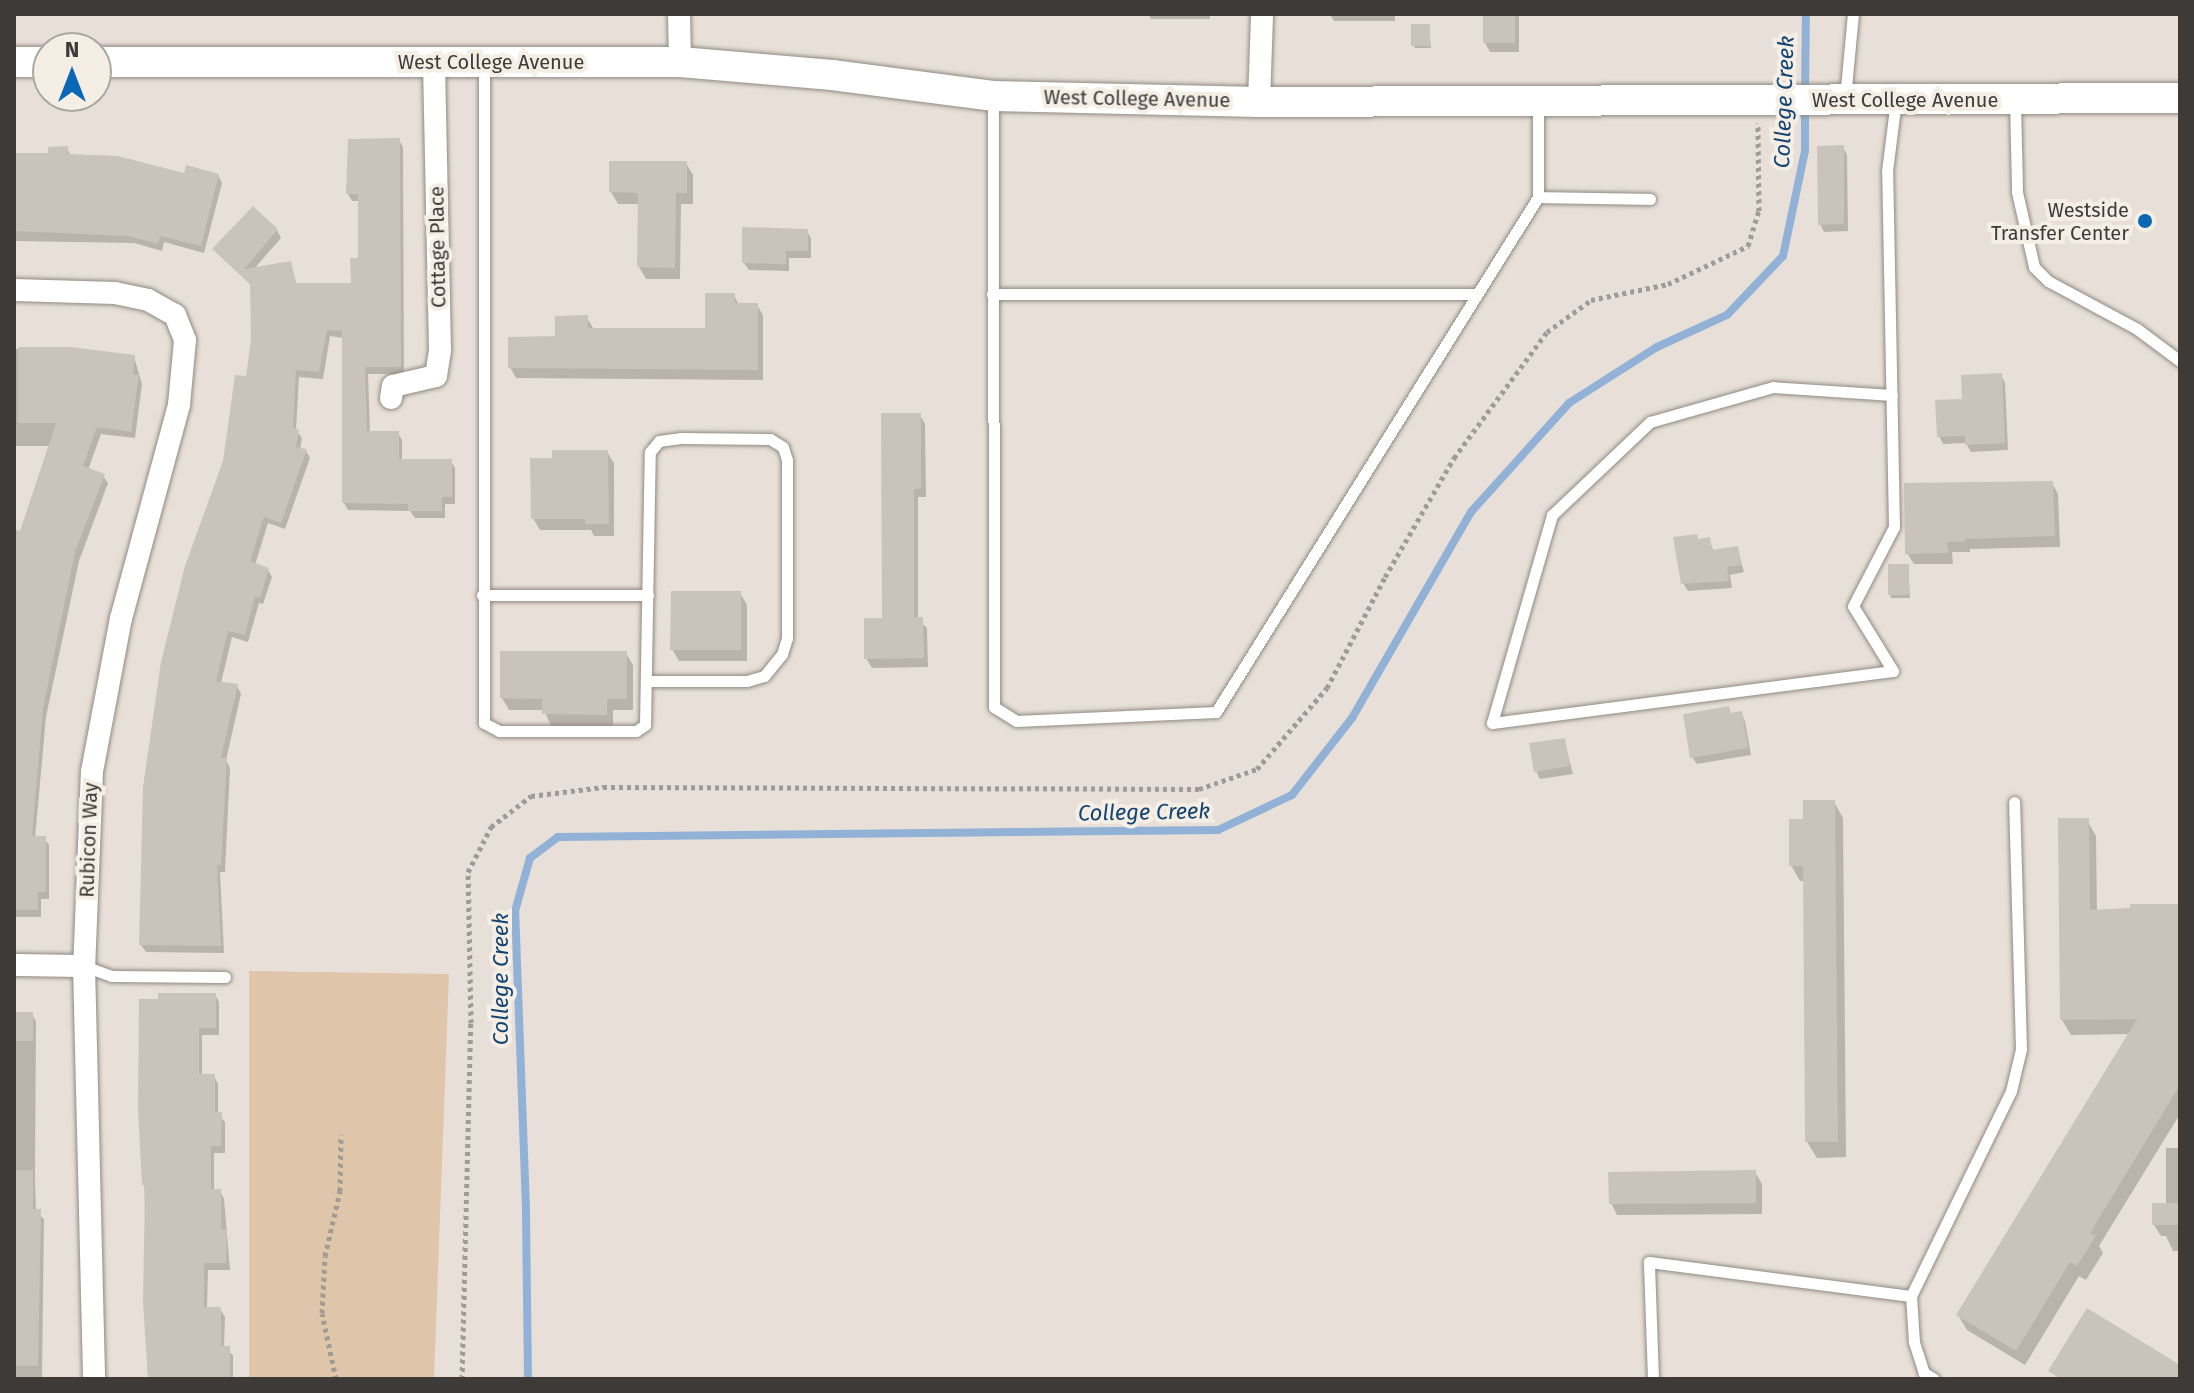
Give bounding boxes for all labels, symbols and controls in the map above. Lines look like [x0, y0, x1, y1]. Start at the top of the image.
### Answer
north arrow [32, 32, 112, 112]
water label: College Creek [1768, 35, 1800, 169]
text: N [65, 36, 79, 63]
street label: West College Avenue [398, 50, 584, 74]
street label: West College Avenue [1043, 85, 1231, 113]
street label: West College Avenue [1812, 88, 1998, 112]
street label: Cottage Place [425, 186, 451, 308]
place label: Westside Transfer Center [1991, 198, 2129, 245]
marker: Westside Transfer Center [2136, 212, 2154, 230]
street label: Rubicon Way [75, 782, 103, 898]
water label: College Creek [1078, 798, 1210, 826]
water label: College Creek [488, 913, 514, 1045]

